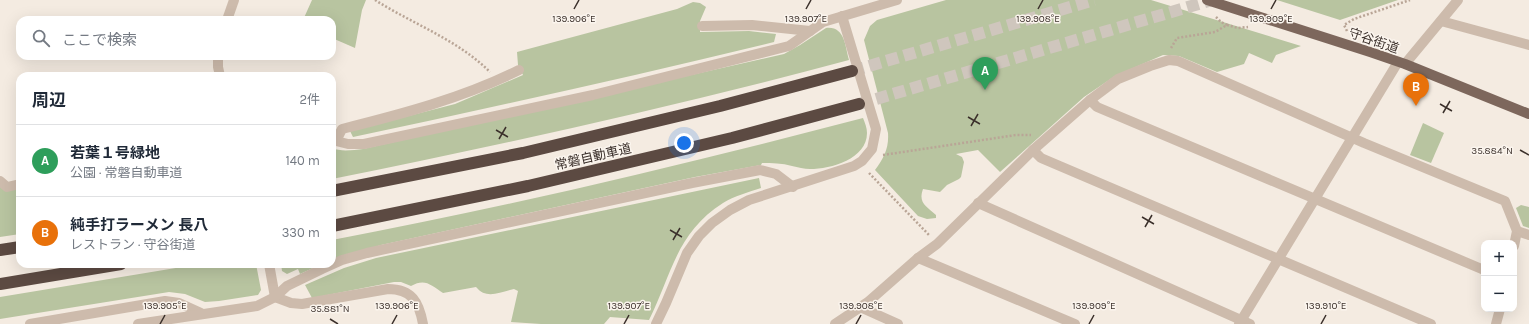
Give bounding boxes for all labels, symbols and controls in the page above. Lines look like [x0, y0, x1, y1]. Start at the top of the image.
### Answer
text: 139.906°E [552, 13, 596, 25]
text: 139.907°E [785, 13, 827, 25]
text: 139.908°E [1016, 13, 1060, 25]
text: 139.909°E [1249, 13, 1293, 25]
search box [16, 16, 336, 60]
street label: 守谷街道 [1347, 25, 1401, 56]
icon: search [30, 27, 52, 49]
text: ここで検索 [62, 31, 137, 49]
pin: A [972, 57, 998, 90]
pin: B [1403, 73, 1429, 106]
text: 周辺 [32, 90, 66, 110]
text: 2件 [299, 92, 320, 107]
your location [674, 133, 694, 153]
street label: 常磐自動車道 [553, 140, 633, 173]
text: 若葉１号緑地 [70, 144, 160, 162]
text: 35.884°N [1471, 145, 1513, 157]
text: A [41, 153, 49, 168]
text: 140 m [285, 153, 320, 168]
text: 公園 · 常磐自動車道 [70, 165, 183, 180]
text: 純手打ラーメン 長八 [70, 216, 208, 234]
text: B [41, 225, 49, 240]
text: 330 m [282, 225, 320, 240]
text: レストラン · 守谷街道 [70, 237, 196, 252]
map controls [1481, 240, 1517, 312]
button: + [1481, 240, 1517, 276]
button: − [1481, 276, 1517, 312]
text: 139.905°E [143, 300, 187, 312]
text: 139.906°E [375, 300, 419, 312]
text: 139.907°E [608, 300, 650, 312]
text: 139.908°E [839, 300, 883, 312]
text: 139.909°E [1072, 300, 1116, 312]
text: 139.910°E [1306, 300, 1346, 312]
text: 35.881°N [310, 303, 350, 315]

